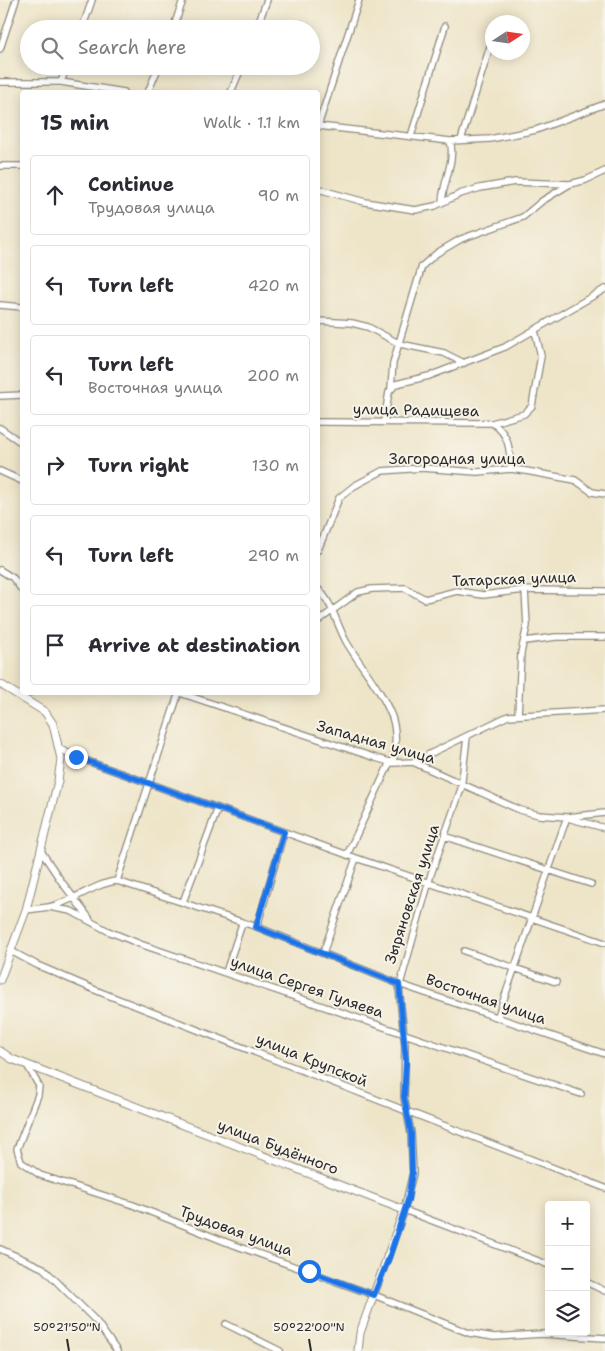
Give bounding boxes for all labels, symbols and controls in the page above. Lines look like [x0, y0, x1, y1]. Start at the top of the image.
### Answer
north arrow [485, 15, 530, 60]
search box [20, 20, 320, 75]
icon: search [38, 34, 66, 62]
text: Search here [78, 35, 187, 60]
text: 15 min [40, 109, 109, 137]
text: Walk · 1.1 km [203, 112, 300, 133]
text: Continue [88, 172, 174, 197]
icon: ahead [41, 181, 69, 209]
text: 90 m [258, 185, 299, 206]
text: Трудовая улица [88, 197, 215, 218]
icon: left [41, 271, 69, 299]
text: Turn left [88, 273, 174, 298]
text: 420 m [248, 275, 299, 296]
text: Turn left [88, 352, 174, 377]
icon: left [41, 361, 69, 389]
text: 200 m [247, 365, 299, 386]
text: Восточная улица [88, 377, 222, 398]
street label: улица Радищева [353, 399, 480, 421]
street label: Загородная улица [389, 449, 526, 469]
icon: right [41, 451, 69, 479]
text: Turn right [88, 453, 189, 478]
text: 130 m [252, 455, 299, 476]
icon: left [41, 541, 69, 569]
text: Turn left [88, 543, 174, 568]
text: 290 m [247, 545, 299, 566]
street label: Татарская улица [452, 567, 577, 591]
icon: arrive [41, 631, 69, 659]
text: Arrive at destination [88, 633, 300, 658]
street label: Западная улица [314, 716, 438, 769]
route end [65, 746, 88, 769]
street label: Зыряновская улица [380, 821, 444, 966]
street label: улица Сергея Гуляева [228, 951, 387, 1023]
street label: Восточная улица [423, 969, 549, 1029]
street label: улица Крупской [253, 1028, 371, 1092]
street label: улица Будённого [215, 1115, 341, 1179]
street label: Трудовая улица [177, 1201, 296, 1261]
map controls [545, 1201, 590, 1336]
button: + [545, 1201, 590, 1246]
button: − [545, 1246, 590, 1291]
route start [298, 1260, 321, 1283]
button: layers [545, 1291, 590, 1336]
text: 50°21'50"N [33, 1319, 101, 1335]
text: 50°22'00"N [273, 1319, 345, 1335]

